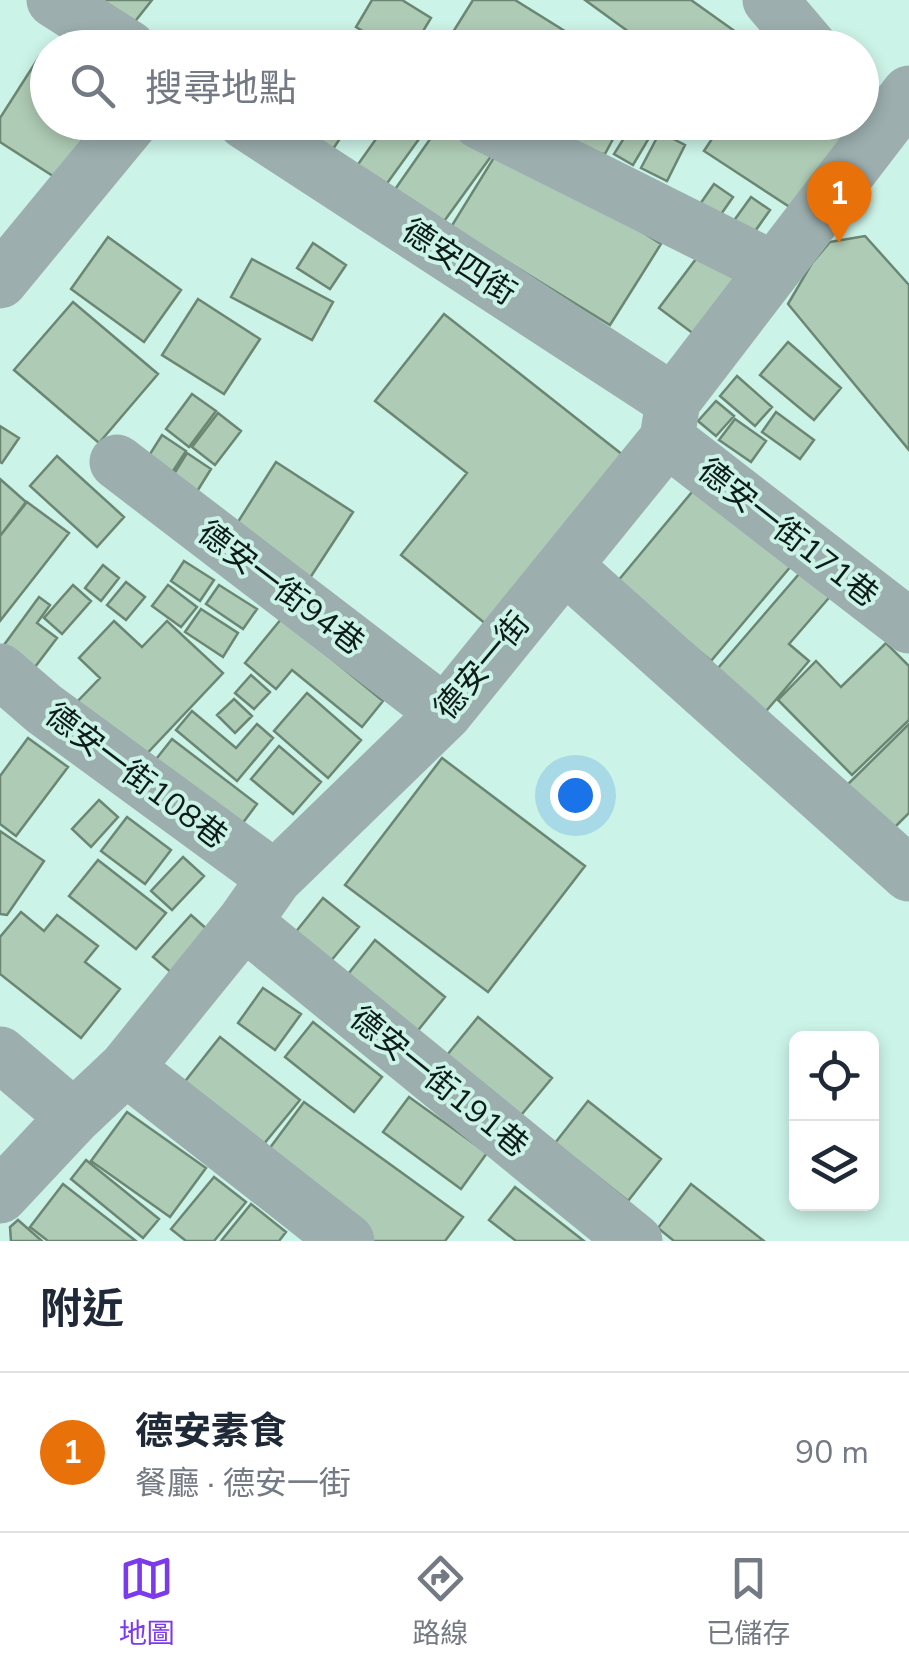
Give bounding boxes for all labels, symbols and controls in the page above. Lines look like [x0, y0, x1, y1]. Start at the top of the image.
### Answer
search box [30, 30, 879, 140]
icon: search [65, 58, 120, 113]
text: 搜尋地點 [145, 63, 297, 114]
pin: 1 [806, 160, 872, 243]
street label: 德安四街 [394, 209, 524, 315]
street label: 德安一街171巷 [689, 449, 887, 617]
street label: 德安一街94巷 [189, 511, 373, 665]
street label: 德安一街 [424, 603, 540, 729]
street label: 德安一街108巷 [36, 693, 236, 859]
your location [550, 770, 601, 821]
street label: 德安一街191巷 [341, 997, 537, 1167]
map controls [789, 1031, 879, 1211]
button: locate [789, 1031, 879, 1121]
button: layers [789, 1121, 879, 1211]
text: 附近 [40, 1281, 124, 1338]
text: 德安素食 [135, 1406, 287, 1457]
text: 1 [63, 1431, 82, 1474]
text: 90 m [795, 1431, 869, 1474]
text: 餐廳 · 德安一街 [135, 1462, 351, 1505]
tab: 地圖 [119, 1551, 175, 1653]
tab: 路線 [412, 1551, 468, 1653]
tab: 已儲存 [706, 1551, 790, 1653]

